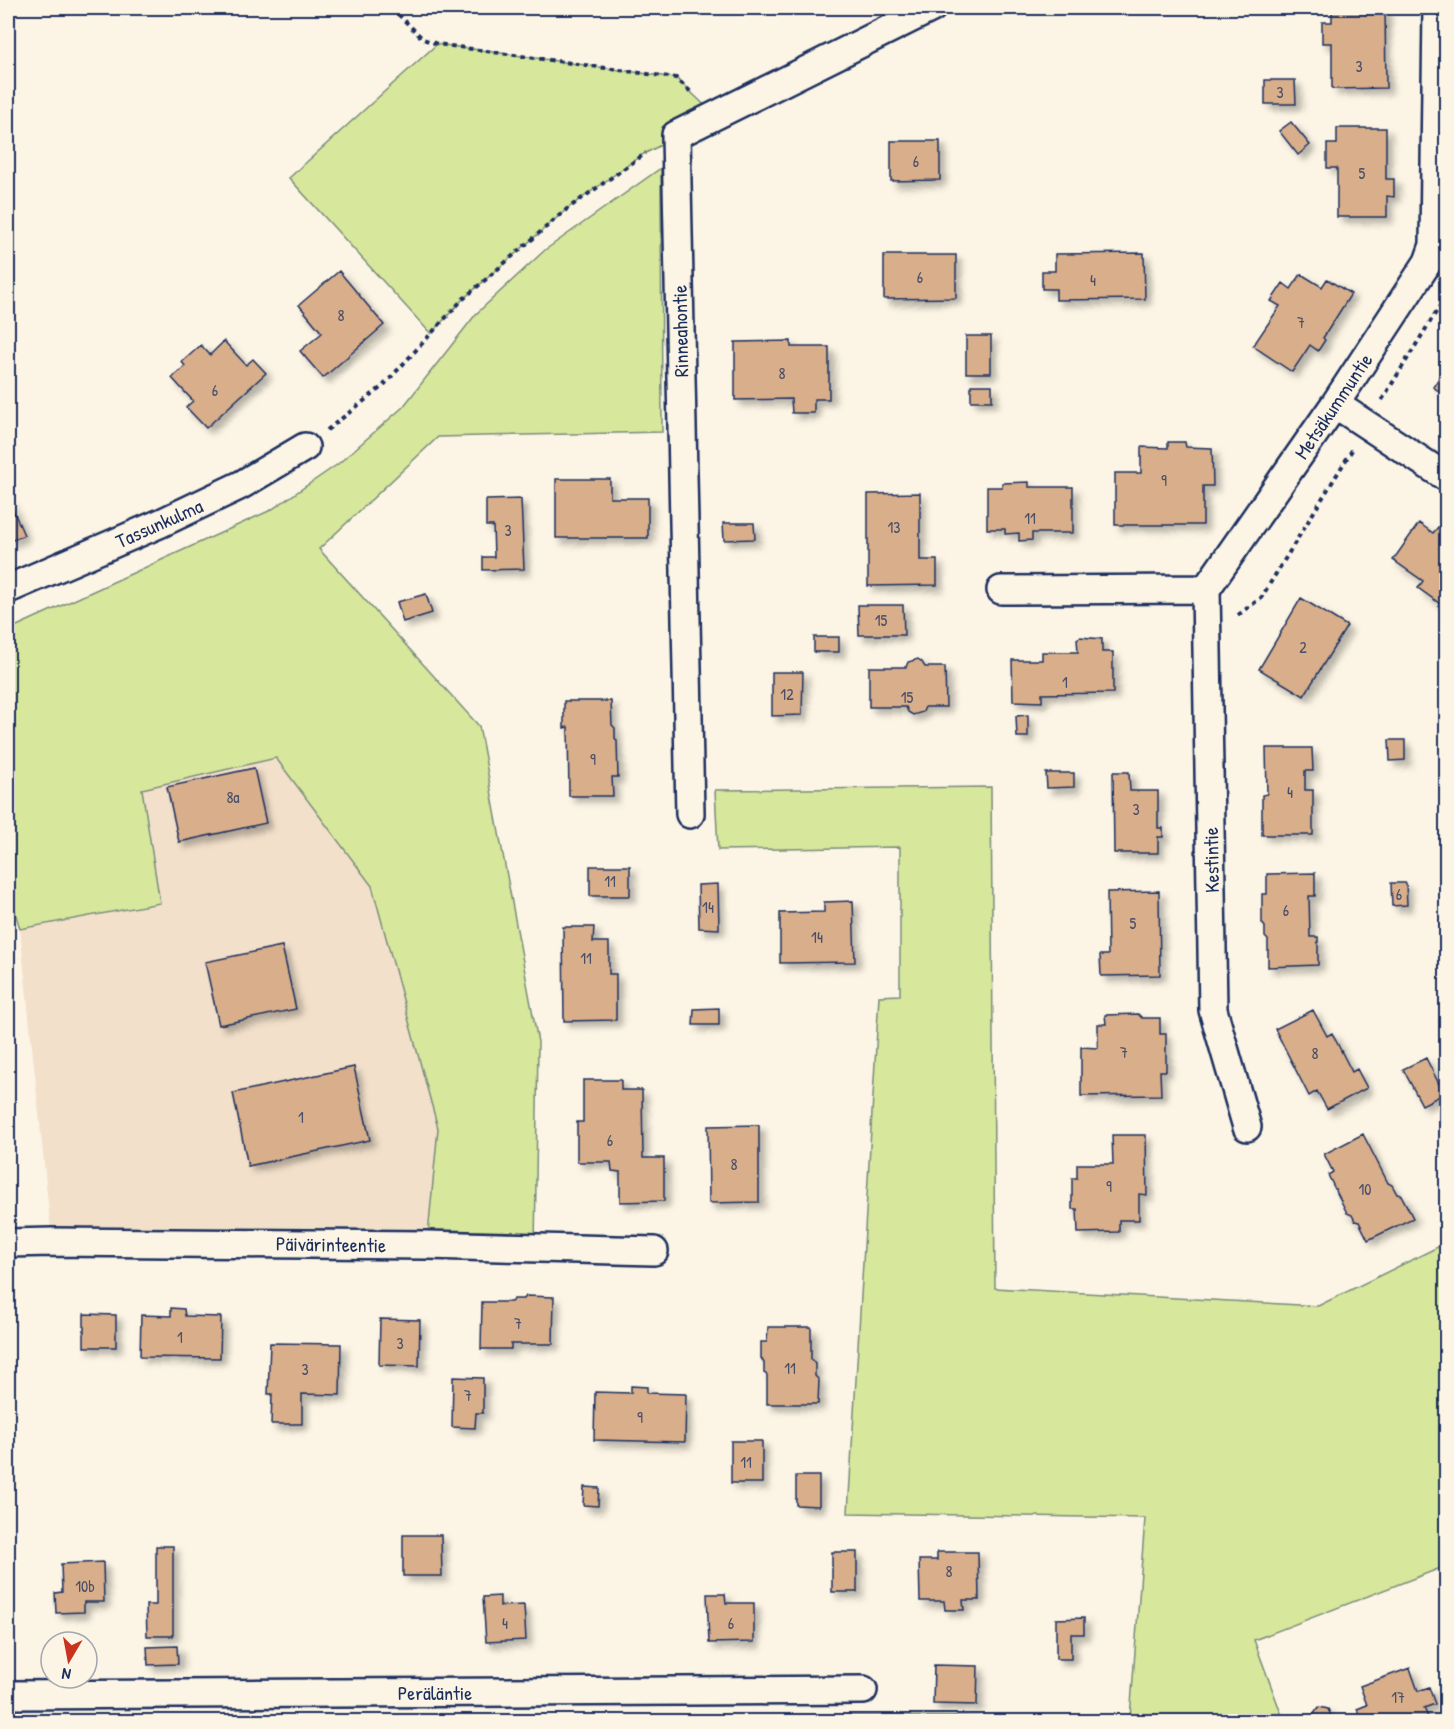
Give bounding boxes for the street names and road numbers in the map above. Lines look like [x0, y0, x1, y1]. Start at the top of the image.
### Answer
street label: Rinneahontie [666, 285, 694, 377]
street label: Metsäkummuntie [1288, 348, 1378, 464]
street label: Tassunkulma [111, 492, 207, 554]
street label: Kestintie [1197, 827, 1225, 893]
street label: Päivärinteentie [276, 1230, 386, 1258]
street label: Peräläntie [398, 1679, 472, 1706]

